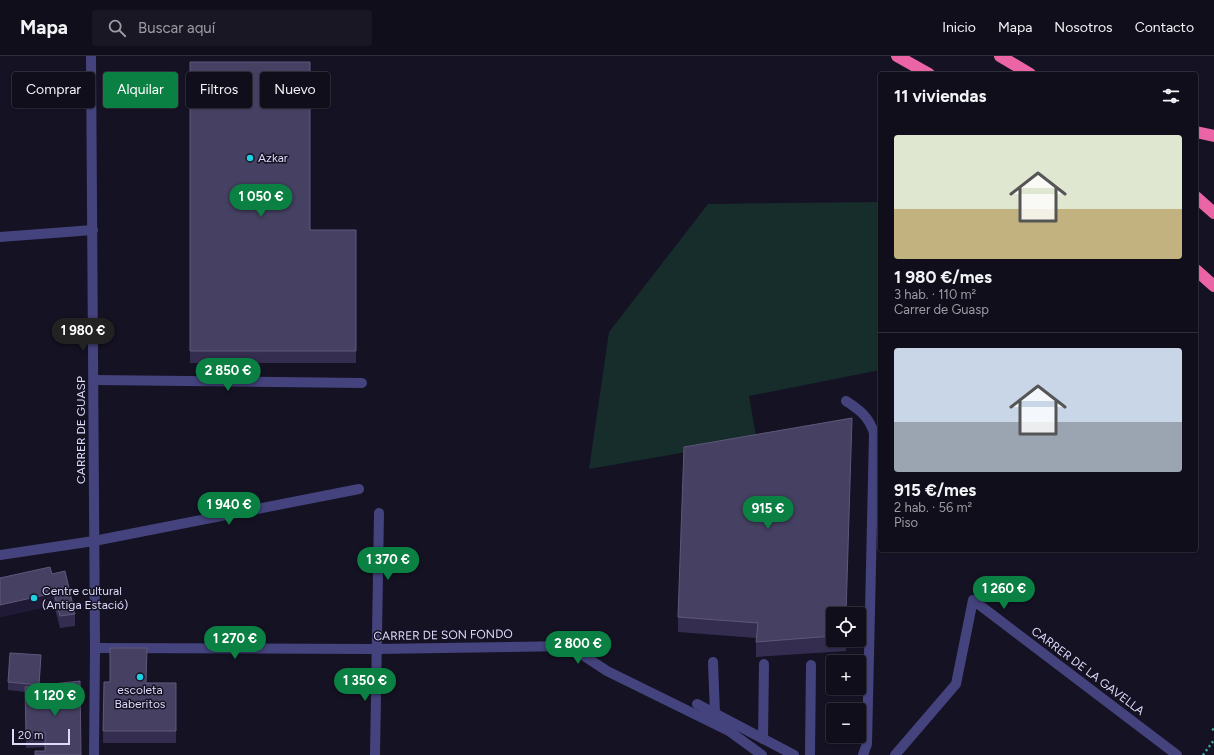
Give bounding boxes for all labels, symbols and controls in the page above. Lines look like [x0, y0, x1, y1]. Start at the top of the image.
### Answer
search box [92, 10, 372, 46]
text: Mapa [20, 16, 68, 39]
icon: search [106, 17, 128, 39]
text: Buscar aquí [138, 19, 215, 37]
text: Inicio [942, 19, 976, 36]
text: Mapa [998, 19, 1032, 36]
text: Nosotros [1054, 19, 1113, 36]
text: Contacto [1135, 19, 1194, 36]
chip: Comprar [12, 72, 95, 108]
chip: Alquilar [103, 72, 178, 108]
chip: Filtros [186, 72, 252, 108]
chip: Nuevo [260, 72, 330, 108]
icon: filters [1160, 85, 1182, 107]
text: 11 viviendas [894, 86, 986, 106]
place label: Azkar [258, 151, 288, 165]
marker: Azkar [245, 153, 255, 163]
icon: home [1002, 161, 1074, 233]
pin: 1 050 € [224, 184, 298, 218]
text: 1 050 € [238, 189, 284, 204]
text: 1 980 €/mes [894, 267, 992, 287]
text: 3 hab. · 110 m² [894, 287, 976, 302]
text: Carrer de Guasp [894, 302, 989, 317]
pin: 1 980 € [46, 318, 120, 352]
text: 1 980 € [61, 323, 105, 338]
pin: 2 850 € [191, 358, 265, 392]
text: 2 850 € [205, 363, 251, 378]
icon: home [1002, 374, 1074, 446]
street label: CARRER DE GUASP [74, 376, 88, 484]
text: 915 €/mes [894, 480, 976, 500]
pin: 1 940 € [192, 492, 266, 526]
pin: 915 € [740, 496, 796, 530]
text: 1 940 € [207, 497, 251, 512]
text: 2 hab. · 56 m² [894, 500, 972, 515]
text: 915 € [752, 501, 784, 516]
text: Piso [894, 515, 918, 530]
pin: 1 370 € [351, 547, 425, 581]
text: 1 370 € [366, 552, 410, 567]
pin: 1 260 € [967, 576, 1041, 610]
text: 1 260 € [982, 581, 1026, 596]
place label: Centre cultural (Antiga Estació) [42, 584, 128, 612]
marker: Centre cultural (Antiga Estació) [29, 593, 39, 603]
map controls [826, 607, 866, 743]
button: locate [826, 607, 866, 647]
street label: CARRER DE LA GAVELLA [1029, 624, 1147, 718]
pin: 1 270 € [198, 626, 272, 660]
street label: CARRER DE SON FONDO [373, 627, 513, 643]
text: 1 270 € [213, 631, 257, 646]
pin: 2 800 € [541, 631, 615, 665]
text: 2 800 € [554, 636, 602, 651]
button: + [826, 655, 866, 695]
pin: 1 350 € [328, 668, 402, 702]
marker: escoleta Baberitos [135, 672, 145, 682]
text: 1 350 € [343, 673, 387, 688]
pin: 1 120 € [18, 683, 92, 717]
place label: escoleta Baberitos [115, 683, 166, 711]
text: 1 120 € [34, 688, 76, 703]
button: − [826, 703, 866, 743]
scale bar [12, 727, 70, 746]
text: 20 m [18, 729, 43, 742]

